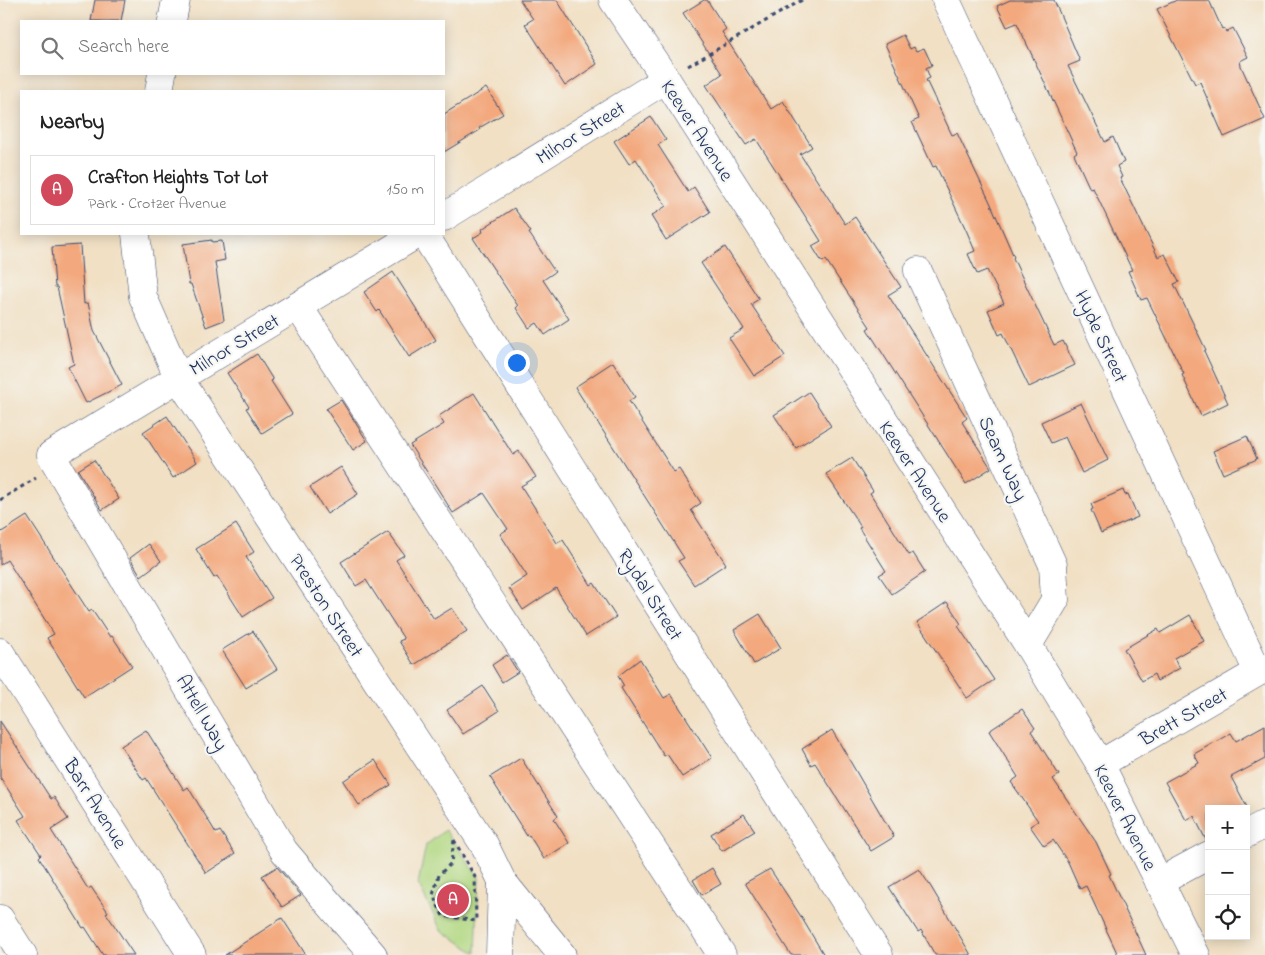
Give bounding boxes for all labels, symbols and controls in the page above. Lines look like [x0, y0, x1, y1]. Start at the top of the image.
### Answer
search box [20, 20, 445, 75]
icon: search [38, 34, 66, 62]
text: Search here [78, 34, 169, 61]
street label: Keever Avenue [652, 75, 740, 188]
street label: Milnor Street [531, 95, 632, 173]
text: Nearby [40, 108, 104, 138]
text: Crafton Heights Tot Lot [88, 165, 268, 192]
text: A [52, 178, 62, 202]
text: 150 m [386, 178, 424, 202]
text: Park · Crotzer Avenue [88, 192, 226, 216]
street label: Hyde Street [1066, 286, 1134, 388]
street label: Milnor Street [185, 308, 286, 385]
your location [504, 350, 530, 376]
street label: Seam Way [969, 412, 1034, 506]
street label: Keever Avenue [870, 416, 958, 529]
street label: Rydal Street [609, 544, 689, 647]
street label: Preston Street [281, 549, 369, 664]
street label: Attell Way [167, 670, 234, 757]
street label: Brett Street [1134, 681, 1234, 756]
street label: Barr Avenue [54, 753, 133, 855]
street label: Keever Avenue [1085, 760, 1163, 876]
map controls [1205, 805, 1250, 940]
button: + [1205, 805, 1250, 850]
button: − [1205, 850, 1250, 895]
pin: A [437, 881, 469, 919]
button: locate [1205, 895, 1250, 940]

